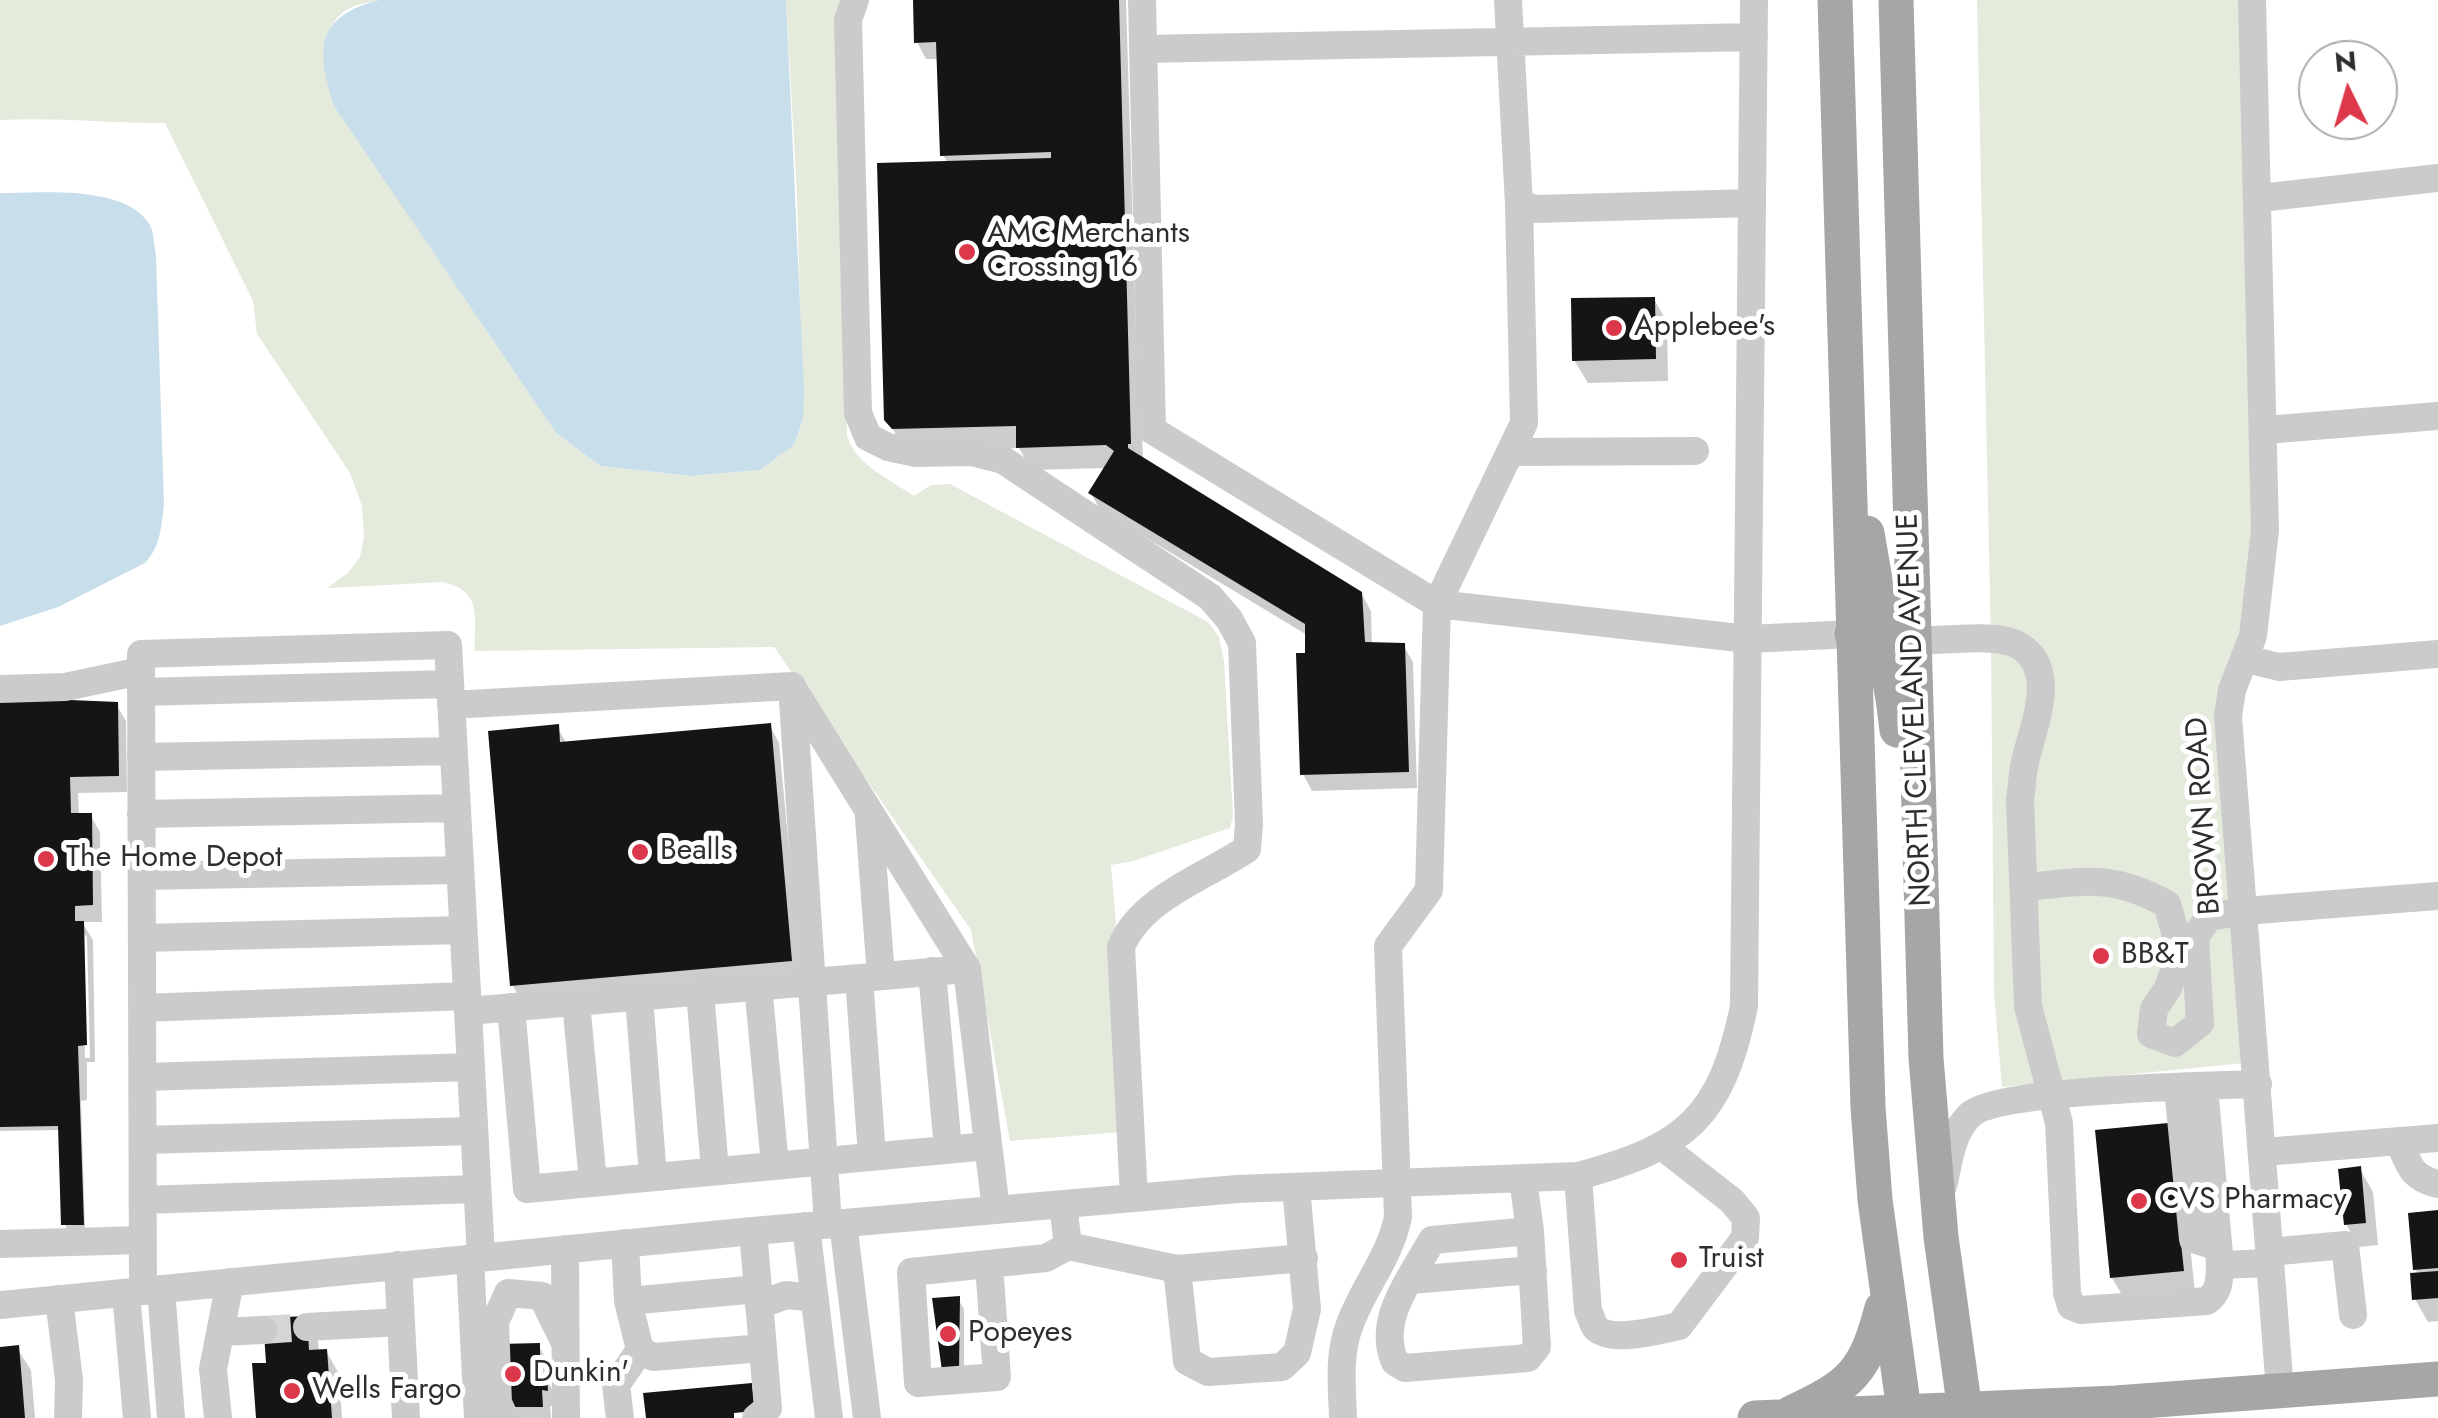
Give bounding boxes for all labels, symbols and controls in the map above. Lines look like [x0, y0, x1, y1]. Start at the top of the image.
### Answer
north arrow [2298, 40, 2398, 140]
text: N [2333, 40, 2358, 83]
place label: AMC Merchants Crossing 16 [987, 217, 1190, 288]
marker: AMC Merchants Crossing 16 [956, 241, 978, 263]
place label: Applebee's [1634, 310, 1775, 346]
marker: Applebee's [1603, 317, 1625, 339]
street label: NORTH CLEVELAND AVENUE [1891, 513, 1941, 907]
street label: BROWN ROAD [2180, 716, 2230, 916]
place label: Bealls [660, 834, 733, 870]
place label: The Home Depot [66, 841, 282, 877]
marker: Bealls [629, 841, 651, 863]
marker: The Home Depot [35, 848, 57, 870]
place label: BB&T [2121, 938, 2189, 974]
marker: BB&T [2090, 945, 2112, 967]
place label: CVS Pharmacy [2159, 1183, 2347, 1219]
marker: CVS Pharmacy [2128, 1190, 2150, 1212]
place label: Truist [1699, 1242, 1764, 1278]
marker: Truist [1668, 1249, 1690, 1271]
place label: Popeyes [968, 1316, 1072, 1352]
marker: Popeyes [937, 1323, 959, 1345]
place label: Dunkin' [533, 1356, 629, 1392]
marker: Dunkin' [502, 1363, 524, 1385]
place label: Wells Fargo [312, 1373, 461, 1409]
marker: Wells Fargo [281, 1380, 303, 1402]

